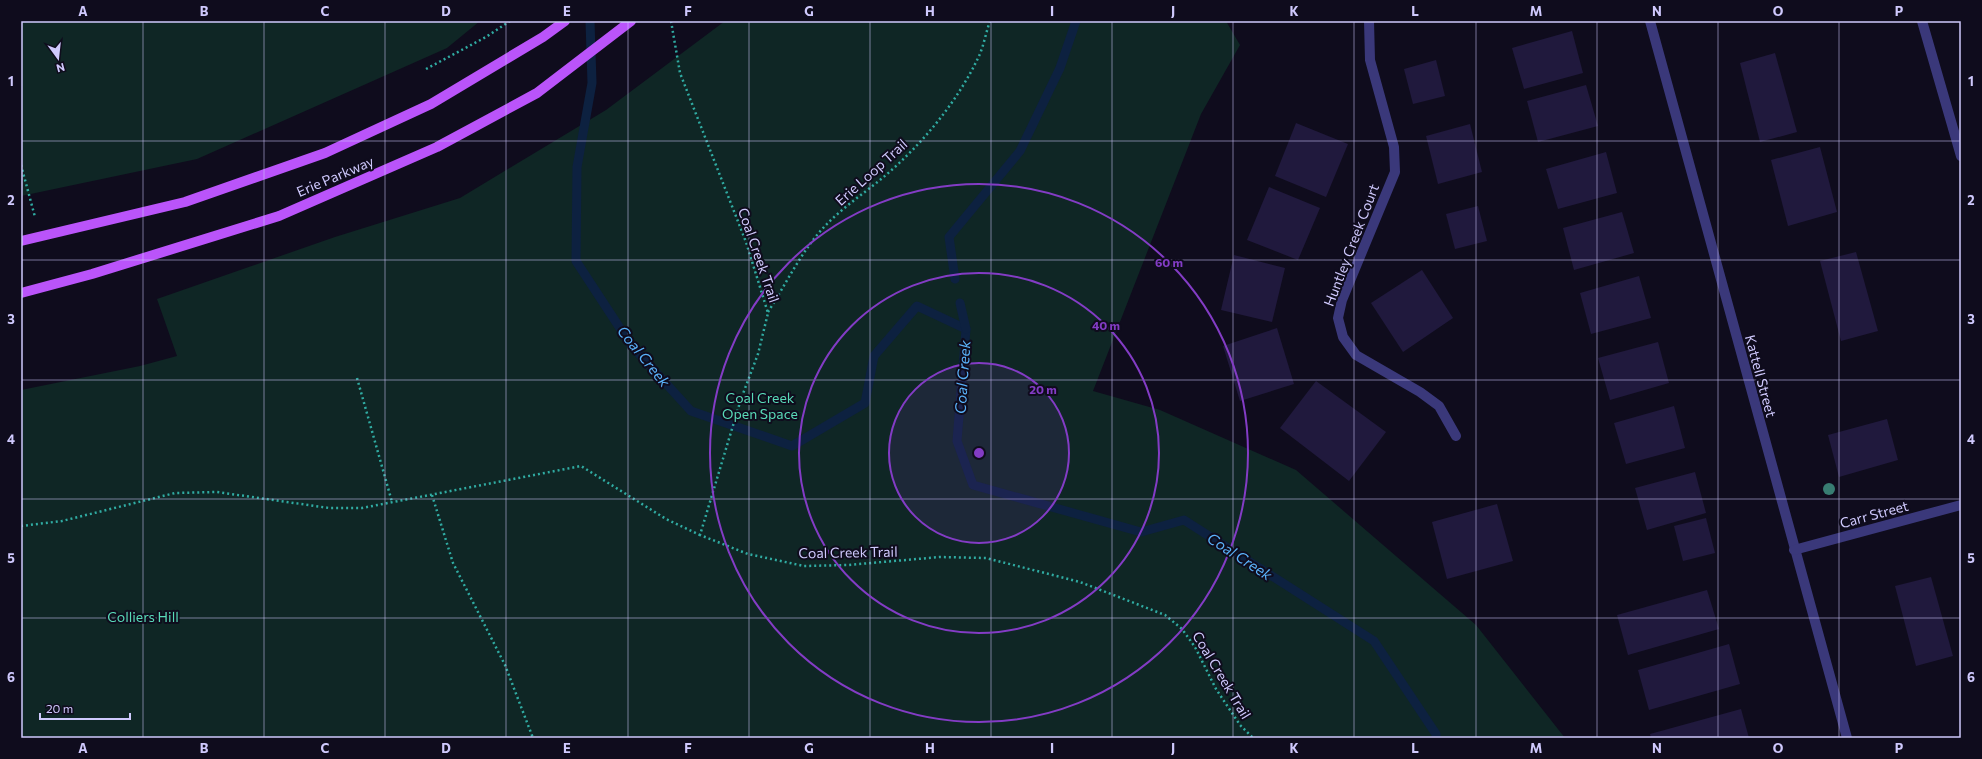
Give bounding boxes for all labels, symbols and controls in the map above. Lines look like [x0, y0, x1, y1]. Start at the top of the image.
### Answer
text: A [78, 3, 88, 19]
text: B [200, 3, 209, 19]
text: C [321, 3, 330, 19]
text: D [441, 3, 451, 19]
text: E [563, 3, 571, 19]
text: F [684, 3, 692, 19]
text: G [804, 3, 814, 19]
text: H [925, 3, 935, 19]
text: I [1050, 3, 1054, 19]
text: J [1171, 3, 1175, 19]
text: K [1289, 3, 1299, 19]
text: L [1411, 3, 1419, 19]
text: M [1530, 3, 1542, 19]
text: N [1652, 3, 1662, 19]
text: O [1773, 3, 1784, 19]
text: P [1895, 3, 1904, 19]
north arrow [38, 38, 78, 78]
text: N [55, 61, 66, 75]
text: 1 [8, 73, 14, 89]
text: 1 [1968, 73, 1974, 89]
street label: Erie Loop Trail [831, 135, 911, 209]
street label: Erie Parkway [294, 152, 376, 200]
street label: Huntley Creek Court [1320, 181, 1382, 309]
text: 2 [7, 192, 15, 208]
text: 2 [1967, 192, 1975, 208]
street label: Coal Creek Trail [735, 205, 783, 305]
text: 60 m [1155, 255, 1183, 269]
text: 3 [7, 311, 15, 327]
text: 3 [1967, 311, 1975, 327]
text: 40 m [1092, 318, 1120, 332]
water label: Coal Creek [614, 322, 675, 391]
street label: Kattell Street [1742, 333, 1780, 419]
water label: Coal Creek [950, 339, 974, 414]
text: 20 m [1029, 382, 1057, 396]
park label: Coal Creek Open Space [722, 389, 798, 422]
text: 4 [7, 431, 15, 447]
text: 4 [1967, 431, 1975, 447]
centre of rings [972, 446, 986, 460]
street label: Carr Street [1838, 497, 1910, 531]
water label: Coal Creek [1204, 528, 1277, 584]
street label: Coal Creek Trail [798, 543, 898, 561]
text: 5 [7, 550, 15, 566]
text: 5 [1967, 550, 1975, 566]
park label: Colliers Hill [107, 608, 179, 625]
street label: Coal Creek Trail [1189, 628, 1255, 722]
text: 6 [7, 669, 15, 685]
text: 6 [1967, 669, 1975, 685]
scale bar [40, 695, 130, 721]
text: 20 m [46, 701, 73, 715]
text: A [78, 740, 88, 756]
text: B [200, 740, 209, 756]
text: C [321, 740, 330, 756]
text: D [441, 740, 451, 756]
text: E [563, 740, 571, 756]
text: F [684, 740, 692, 756]
text: G [804, 740, 814, 756]
text: H [925, 740, 935, 756]
text: I [1050, 740, 1054, 756]
text: J [1171, 740, 1175, 756]
text: K [1289, 740, 1299, 756]
text: L [1411, 740, 1419, 756]
text: M [1530, 740, 1542, 756]
text: N [1652, 740, 1662, 756]
text: O [1773, 740, 1784, 756]
text: P [1895, 740, 1904, 756]

